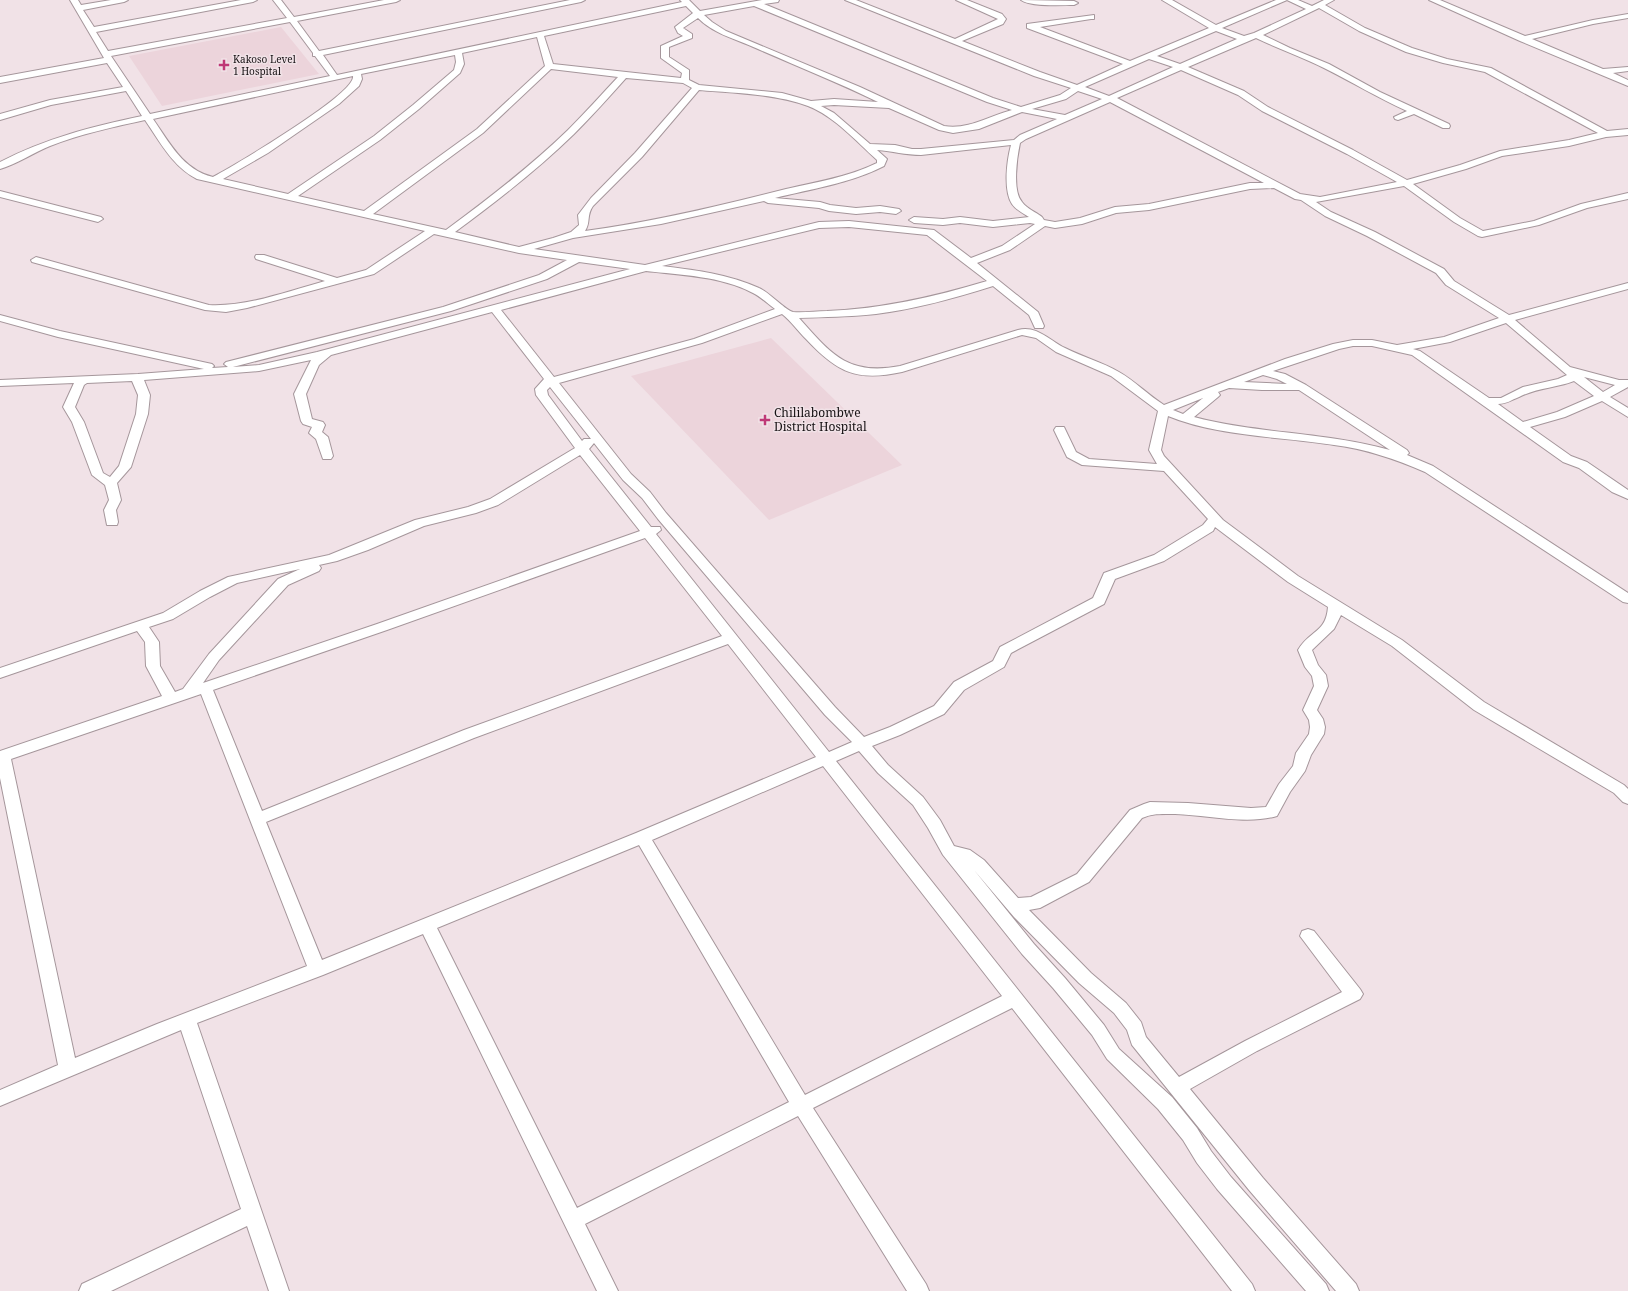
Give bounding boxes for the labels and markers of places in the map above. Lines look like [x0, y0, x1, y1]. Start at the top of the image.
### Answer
place label: Kakoso Level 1 Hospital [233, 52, 296, 78]
marker: Kakoso Level 1 Hospital [218, 59, 230, 71]
place label: Chililabombwe District Hospital [774, 404, 867, 435]
marker: Chililabombwe District Hospital [759, 414, 771, 426]

